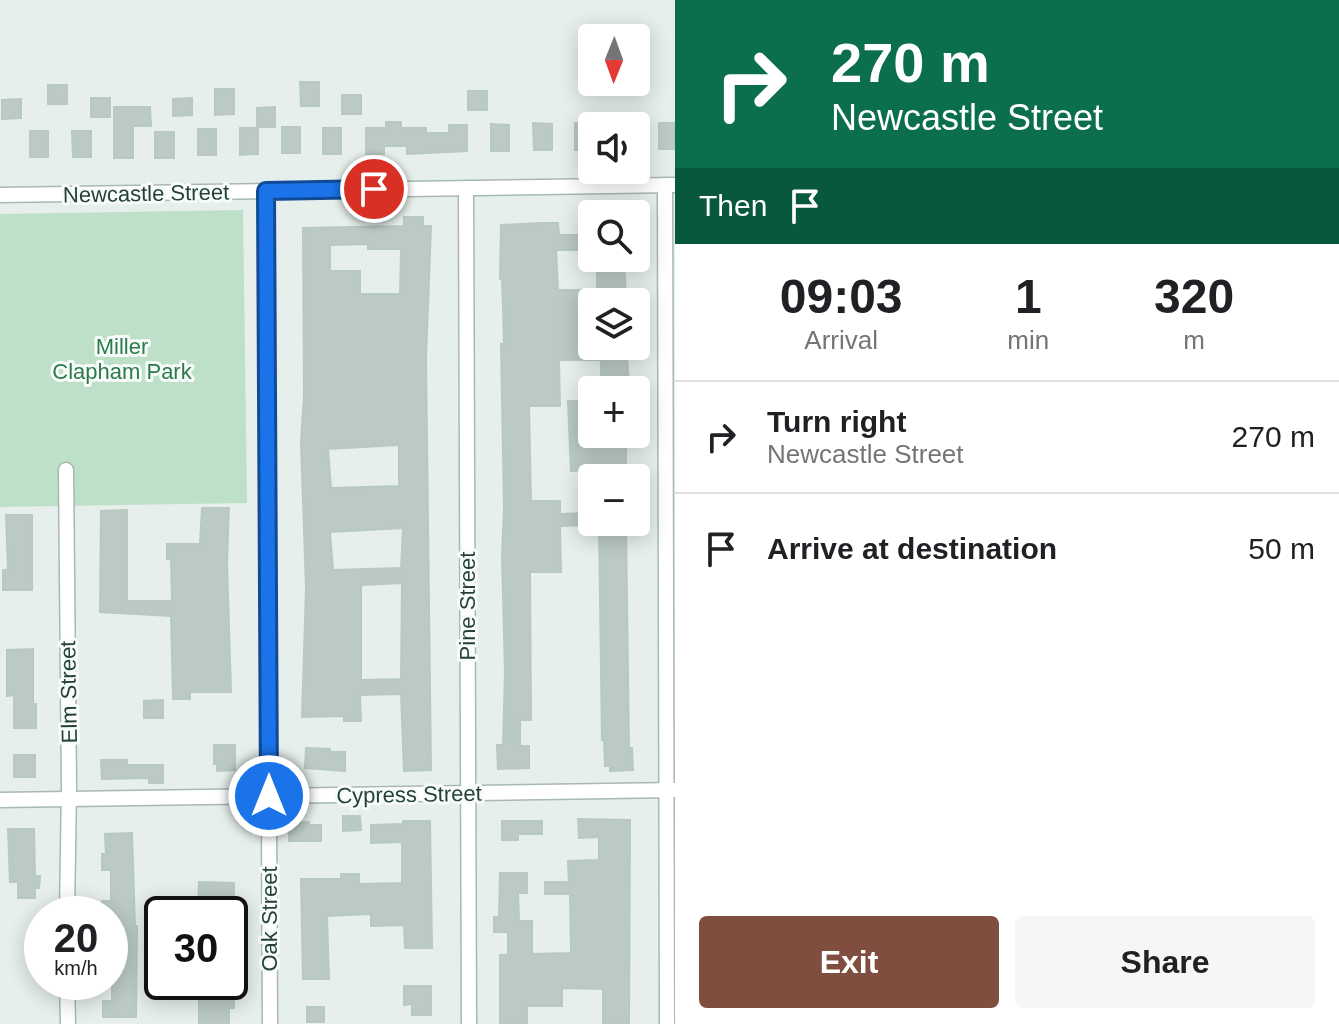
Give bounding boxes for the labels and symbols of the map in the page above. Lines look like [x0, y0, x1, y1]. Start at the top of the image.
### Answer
north arrow [578, 24, 650, 96]
pin [340, 155, 408, 223]
street label: Newcastle Street [63, 180, 229, 207]
park label: Miller Clapham Park [52, 334, 193, 384]
street label: Pine Street [455, 552, 480, 660]
street label: Elm Street [55, 640, 82, 744]
position arrow [227, 754, 311, 838]
street label: Cypress Street [336, 781, 482, 808]
street label: Oak Street [257, 866, 282, 972]
speed limit sign: 30 [144, 896, 248, 1000]

